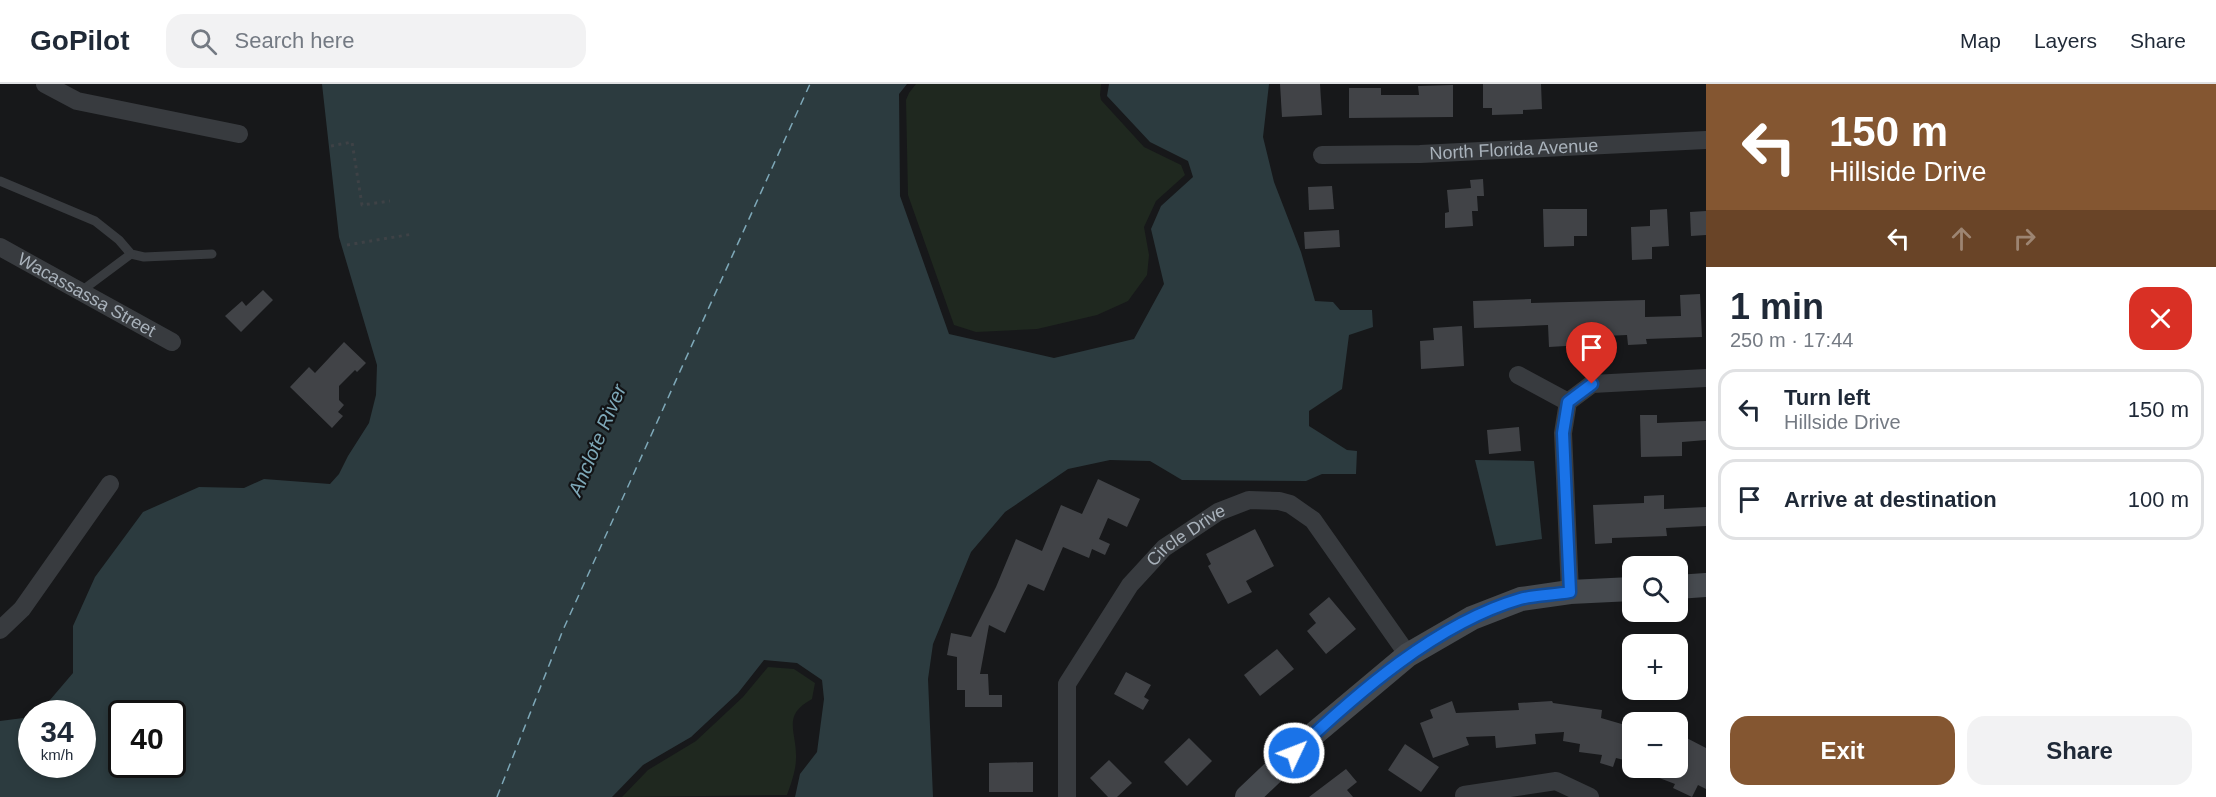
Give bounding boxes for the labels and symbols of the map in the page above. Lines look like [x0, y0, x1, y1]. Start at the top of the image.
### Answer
street label: North Florida Avenue [1429, 135, 1599, 164]
street label: Wacassassa Street [14, 249, 159, 341]
pin [1566, 322, 1617, 384]
water label: Anclote River [563, 380, 631, 500]
street label: Circle Drive [1142, 500, 1228, 570]
speed limit sign: 40 [108, 700, 186, 778]
position arrow [1262, 721, 1326, 785]

